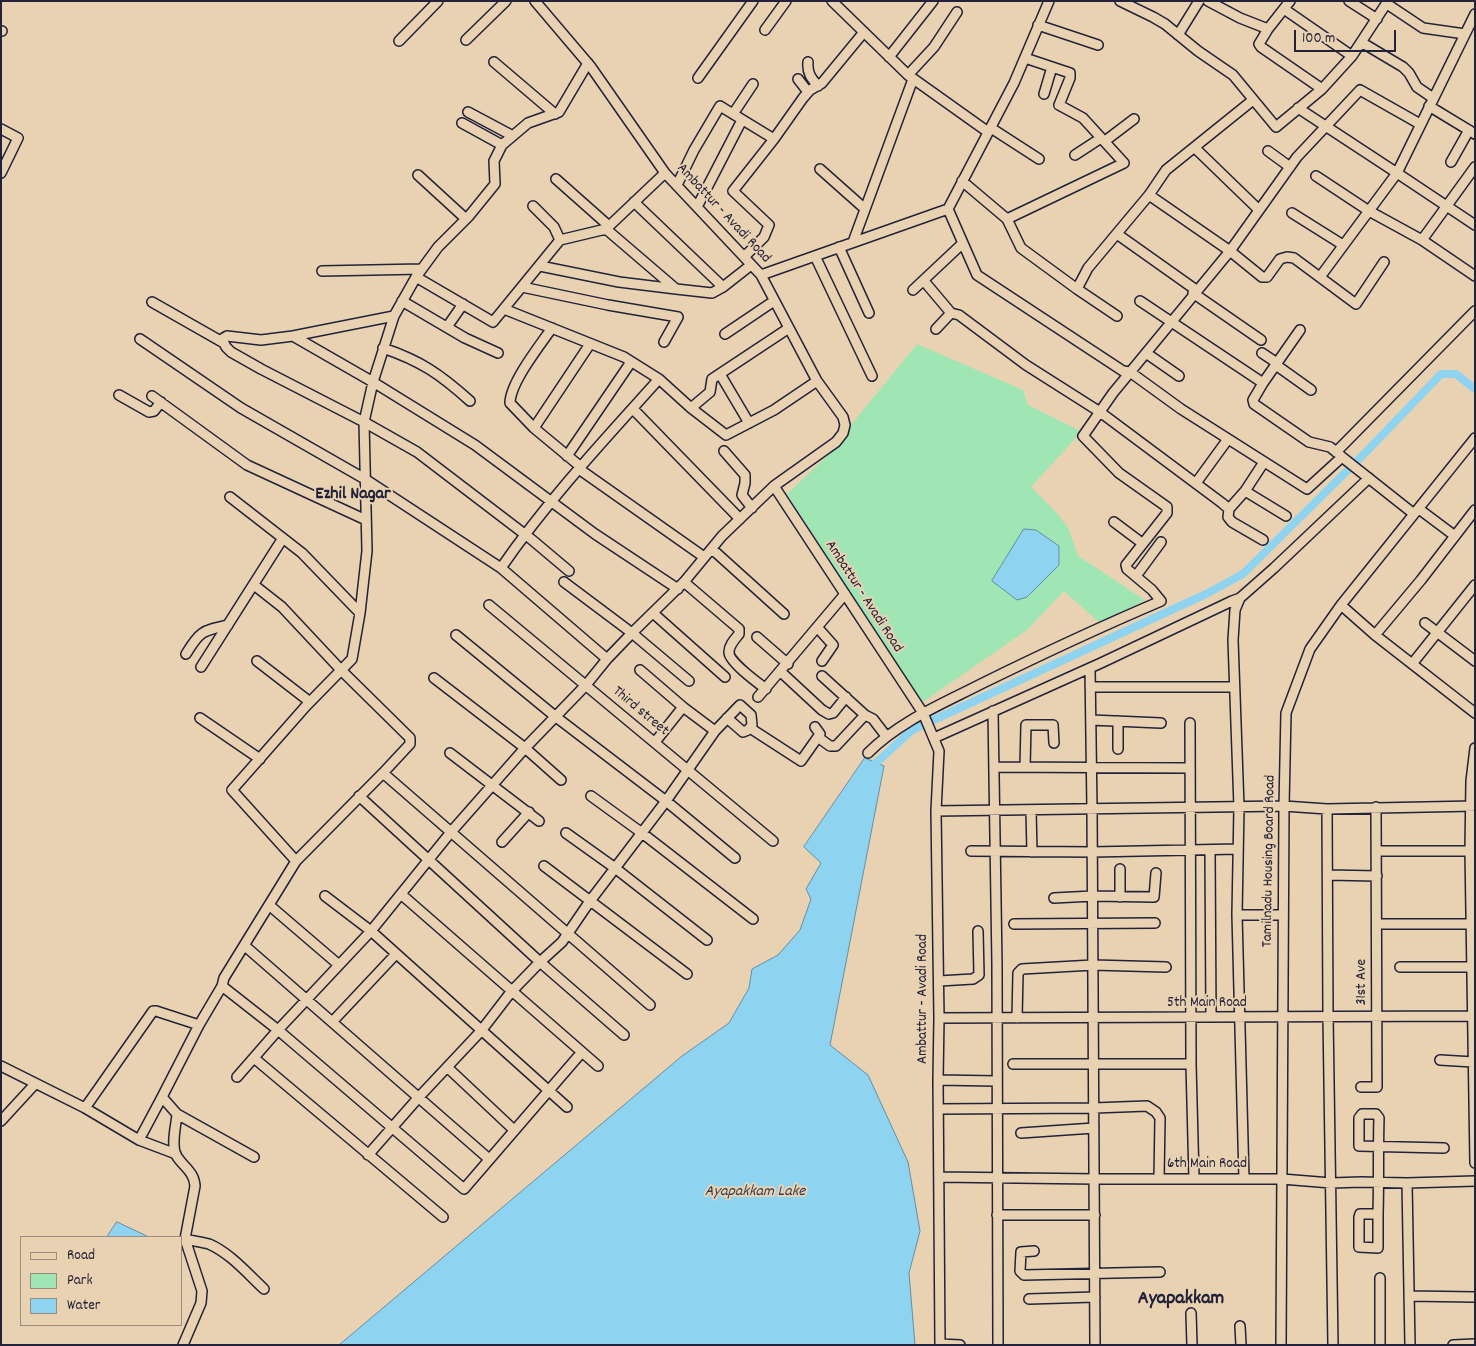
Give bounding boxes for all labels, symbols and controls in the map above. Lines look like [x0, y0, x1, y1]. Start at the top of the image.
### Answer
scale bar [1296, 20, 1398, 52]
text: 100 m [1302, 28, 1335, 50]
street label: Ambattur - Avadi Road [672, 160, 774, 268]
district label: Ezhil Nagar [315, 485, 391, 507]
street label: Ambattur - Avadi Road [820, 538, 906, 656]
street label: Third street [608, 683, 672, 741]
street label: Tamilnadu Housing Board Road [1259, 775, 1281, 947]
street label: Ambattur - Avadi Road [915, 934, 933, 1064]
street label: 31st Ave [1354, 959, 1372, 1005]
street label: 5th Main Road [1167, 995, 1247, 1013]
street label: 6th Main Road [1167, 1156, 1247, 1174]
water label: Ayapakkam Lake [705, 1183, 805, 1203]
legend [20, 1236, 182, 1326]
text: Road [67, 1245, 95, 1267]
text: Park [67, 1270, 93, 1292]
district label: Ayapakkam [1138, 1288, 1224, 1312]
text: Water [67, 1295, 100, 1317]

